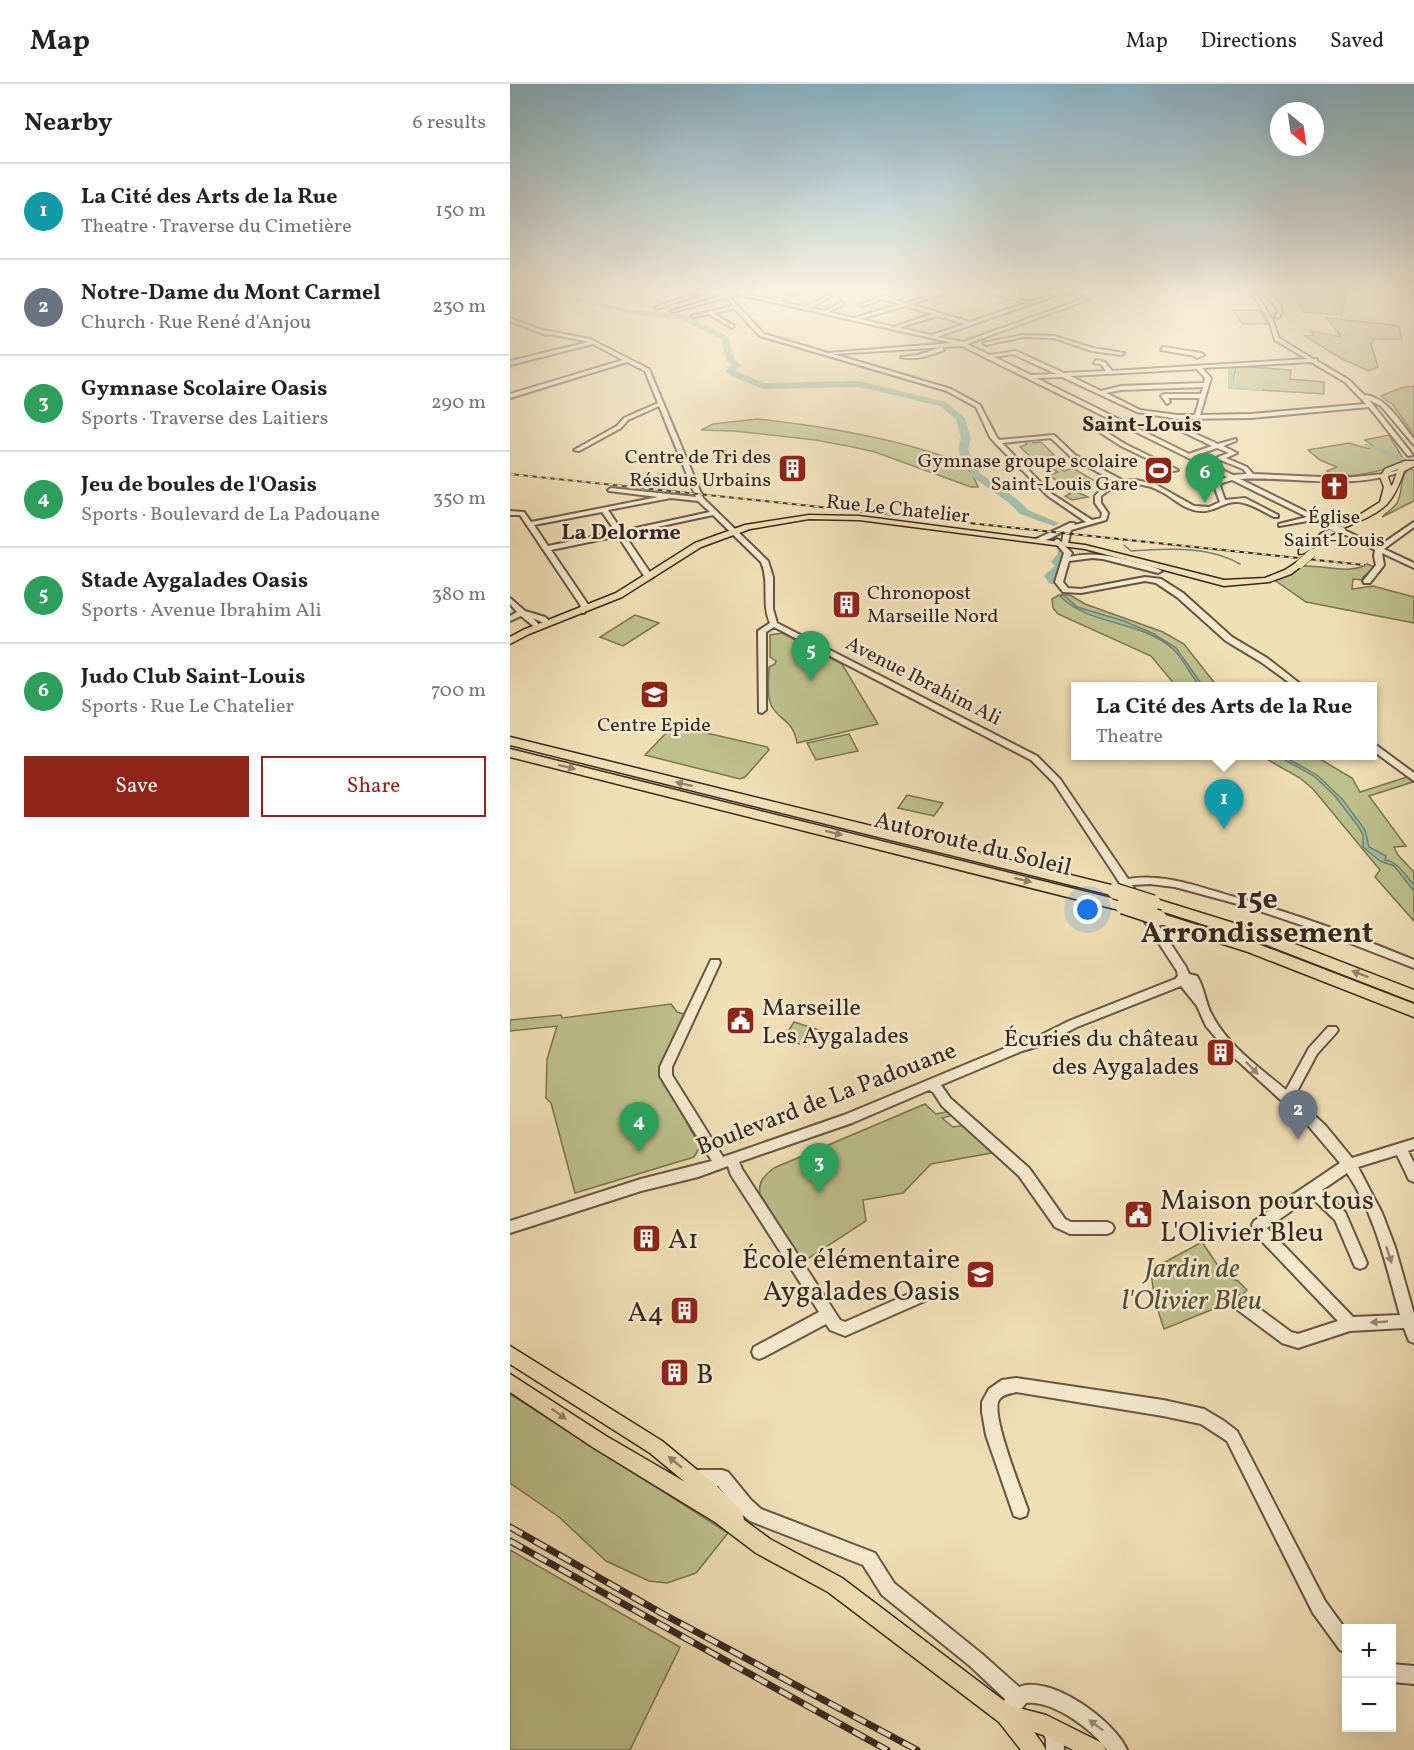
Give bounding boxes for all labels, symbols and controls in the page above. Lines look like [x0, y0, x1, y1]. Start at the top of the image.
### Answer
text: Map [30, 22, 90, 61]
text: Map [1126, 27, 1168, 56]
text: Directions [1201, 27, 1297, 56]
text: Saved [1330, 27, 1384, 56]
north arrow [1270, 102, 1324, 156]
text: Nearby [24, 105, 113, 141]
text: 6 results [413, 109, 486, 137]
text: La Cité des Arts de la Rue [81, 182, 337, 213]
text: 1 [39, 197, 48, 225]
text: 150 m [435, 197, 486, 225]
text: Theatre · Traverse du Cimetière [81, 213, 352, 241]
text: Notre-Dame du Mont Carmel [81, 278, 381, 309]
text: 2 [38, 293, 49, 321]
text: 230 m [432, 293, 486, 321]
text: Church · Rue René d'Anjou [81, 309, 311, 337]
text: Gymnase Scolaire Oasis [81, 374, 327, 405]
text: 3 [38, 389, 49, 417]
text: 290 m [431, 389, 486, 417]
text: Sports · Traverse des Laitiers [81, 405, 328, 433]
district label: Saint-Louis [1082, 410, 1202, 441]
place label: Centre de Tri des Résidus Urbains [625, 444, 771, 495]
place label: Gymnase groupe scolaire Saint-Louis Gare [918, 448, 1138, 499]
building icon: Centre de Tri des Résidus Urbains [776, 452, 808, 484]
pin: 6 [1186, 454, 1224, 503]
sports icon: Gymnase groupe scolaire Saint-Louis Gare [1143, 455, 1175, 487]
text: Jeu de boules de l'Oasis [81, 470, 317, 501]
church icon: Église Saint-Louis [1318, 470, 1350, 502]
text: 4 [37, 485, 50, 513]
text: 350 m [433, 485, 486, 513]
street label: Rue Le Chatelier [825, 489, 971, 531]
text: Sports · Boulevard de La Padouane [81, 501, 380, 529]
place label: Église Saint-Louis [1283, 504, 1385, 555]
district label: La Delorme [561, 518, 681, 549]
text: Stade Aygalades Oasis [81, 566, 308, 597]
place label: Chronopost Marseille Nord [867, 580, 999, 631]
text: 5 [39, 581, 48, 609]
text: 380 m [432, 581, 486, 609]
building icon: Chronopost Marseille Nord [830, 588, 862, 620]
text: Sports · Avenue Ibrahim Ali [81, 597, 322, 625]
street label: Avenue Ibrahim Ali [840, 630, 1006, 733]
pin: 5 [792, 632, 830, 681]
text: Judo Club Saint-Louis [81, 662, 305, 693]
text: 6 [38, 677, 49, 705]
text: 700 m [431, 677, 486, 705]
school or university icon: Centre Epide [638, 678, 670, 710]
popup [1071, 682, 1377, 760]
text: La Cité des Arts de la Rue [1096, 692, 1352, 723]
text: Sports · Rue Le Chatelier [81, 693, 294, 721]
place label: Centre Epide [597, 712, 711, 740]
text: Theatre [1096, 723, 1163, 751]
button: Save [24, 756, 249, 817]
button: Share [261, 756, 486, 817]
one-way arrow [558, 762, 576, 772]
one-way arrow [675, 778, 693, 788]
pin: 1 [1204, 780, 1244, 829]
street label: Autoroute du Soleil [870, 804, 1075, 886]
one-way arrow [825, 828, 843, 838]
one-way arrow [1014, 876, 1032, 886]
district label: 15e Arrondissement [1141, 879, 1373, 955]
your location [1073, 895, 1102, 924]
one-way arrow [1351, 969, 1369, 978]
place label: Marseille Les Aygalades [762, 992, 909, 1054]
public building icon: Marseille Les Aygalades [725, 1005, 757, 1037]
place label: Écuries du château des Aygalades [1004, 1023, 1199, 1085]
street label: Boulevard de La Padouane [692, 1035, 962, 1165]
building icon: Écuries du château des Aygalades [1204, 1036, 1236, 1068]
one-way arrow [1244, 1061, 1258, 1075]
pin: 2 [1278, 1090, 1318, 1140]
pin: 4 [620, 1102, 658, 1152]
pin: 3 [800, 1144, 838, 1193]
place label: Maison pour tous L'Olivier Bleu [1160, 1182, 1374, 1253]
public building icon: Maison pour tous L'Olivier Bleu [1123, 1199, 1155, 1231]
place label: A1 [668, 1221, 699, 1260]
building icon: A1 [631, 1222, 663, 1254]
place label: École élémentaire Aygalades Oasis [742, 1241, 960, 1312]
one-way arrow [1385, 1246, 1395, 1264]
park label: Jardin de l'Olivier Bleu [1122, 1250, 1262, 1321]
school or university icon: École élémentaire Aygalades Oasis [965, 1258, 997, 1290]
place label: A4 [628, 1294, 664, 1333]
building icon: A4 [669, 1295, 701, 1327]
one-way arrow [1370, 1318, 1389, 1327]
place label: B [696, 1356, 713, 1395]
building icon: B [659, 1357, 691, 1389]
one-way arrow [552, 1407, 567, 1419]
one-way arrow [667, 1456, 683, 1469]
map controls [1342, 1624, 1396, 1732]
button: + [1342, 1624, 1396, 1678]
button: − [1342, 1678, 1396, 1732]
one-way arrow [1088, 1720, 1103, 1732]

